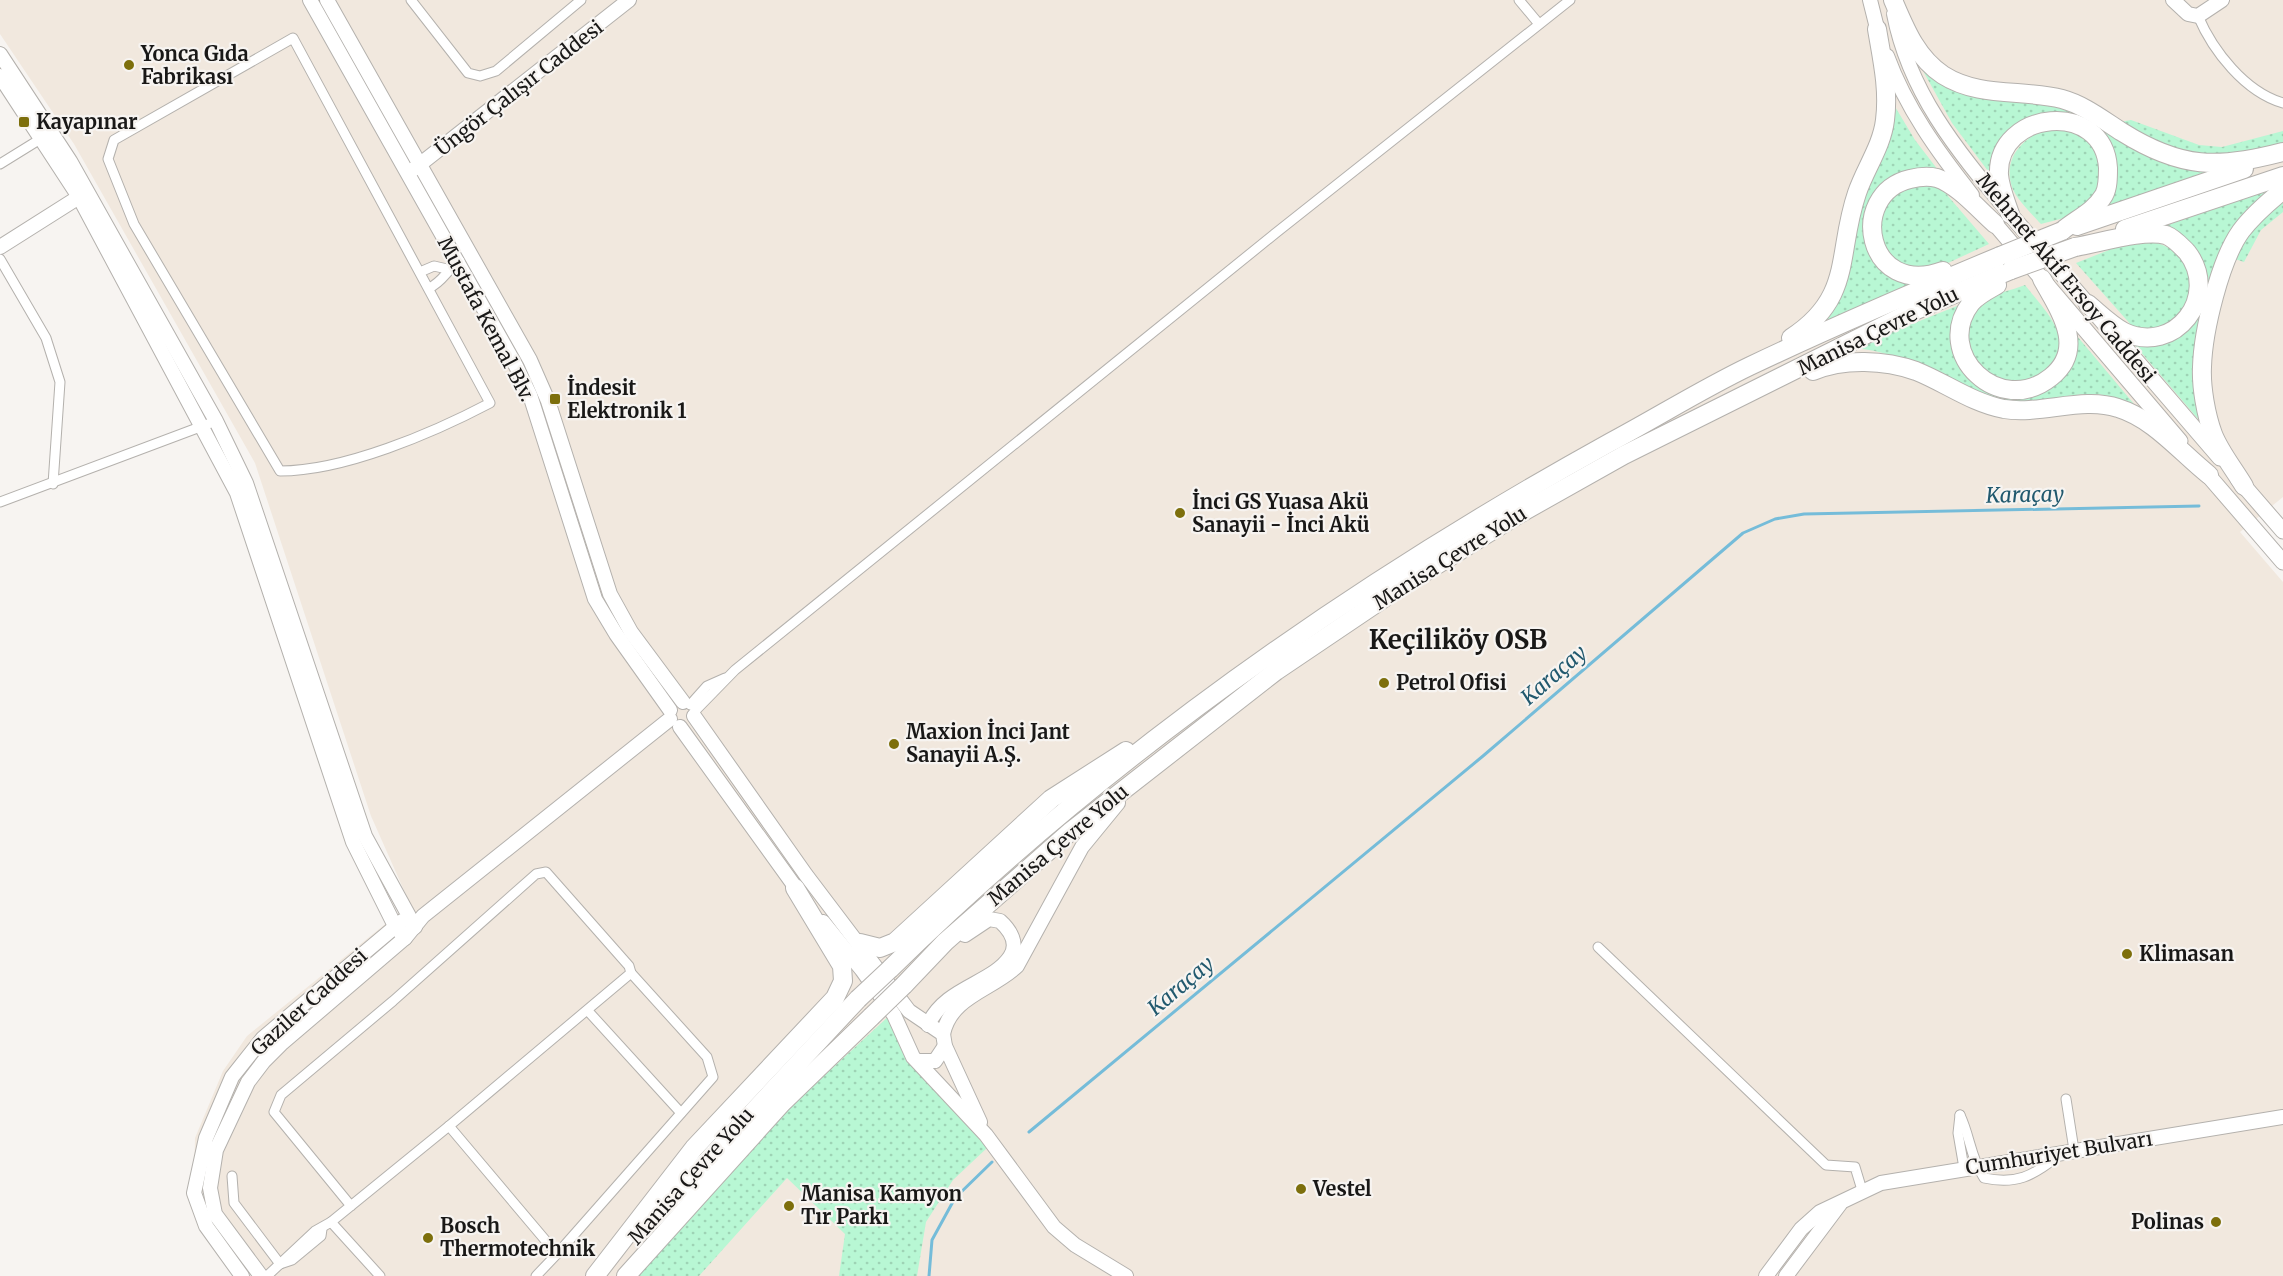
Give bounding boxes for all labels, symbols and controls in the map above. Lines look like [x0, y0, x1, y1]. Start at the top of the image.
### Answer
street label: Üngör Çalışır Caddesi [430, 14, 608, 161]
place label: Yonca Gıda Fabrikası [140, 41, 249, 89]
marker: Yonca Gıda Fabrikası [122, 58, 136, 72]
place label: Kayapınar [36, 109, 138, 134]
marker: Kayapınar [17, 115, 31, 129]
street label: Mehmet Akif Ersoy Caddesi [1971, 168, 2161, 388]
street label: Mustafa Kemal Blv. [432, 232, 540, 405]
street label: Manisa Çevre Yolu [1793, 281, 1962, 380]
place label: İndesit Elektronik 1 [567, 374, 687, 423]
marker: İndesit Elektronik 1 [548, 392, 562, 406]
water label: Karaçay [1985, 480, 2064, 509]
place label: İnci GS Yuasa Akü Sanayii - İnci Akü [1192, 488, 1370, 537]
street label: Manisa Çevre Yolu [1369, 500, 1531, 615]
marker: İnci GS Yuasa Akü Sanayii - İnci Akü [1173, 506, 1187, 520]
district label: Keçiliköy OSB [1369, 623, 1547, 656]
water label: Karaçay [1515, 639, 1592, 711]
place label: Petrol Ofisi [1396, 670, 1507, 695]
marker: Petrol Ofisi [1377, 676, 1391, 690]
place label: Maxion İnci Jant Sanayii A.Ş. [906, 718, 1070, 767]
marker: Maxion İnci Jant Sanayii A.Ş. [887, 737, 901, 751]
street label: Manisa Çevre Yolu [982, 779, 1133, 911]
place label: Klimasan [2139, 941, 2234, 966]
street label: Gaziler Caddesi [245, 943, 372, 1060]
marker: Klimasan [2120, 947, 2134, 961]
water label: Karaçay [1141, 950, 1219, 1022]
street label: Manisa Çevre Yolu [623, 1102, 759, 1249]
street label: Cumhuriyet Bulvarı [1964, 1125, 2154, 1180]
place label: Vestel [1312, 1176, 1372, 1201]
place label: Manisa Kamyon Tır Parkı [801, 1181, 963, 1229]
marker: Vestel [1294, 1182, 1308, 1196]
marker: Manisa Kamyon Tır Parkı [782, 1199, 796, 1213]
place label: Polinas [2131, 1209, 2204, 1234]
place label: Bosch Thermotechnik [440, 1213, 595, 1261]
marker: Polinas [2209, 1215, 2223, 1229]
marker: Bosch Thermotechnik [421, 1231, 435, 1245]

